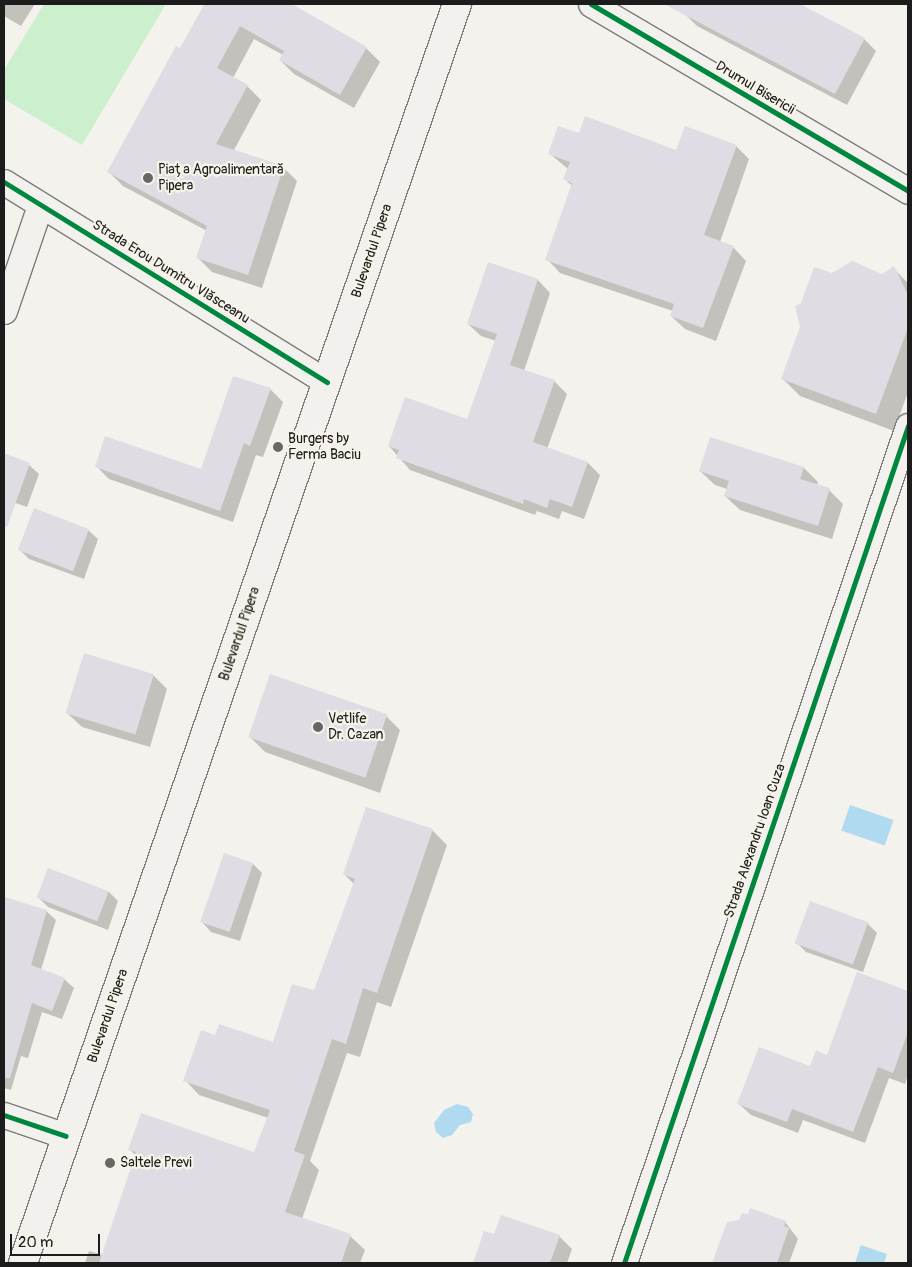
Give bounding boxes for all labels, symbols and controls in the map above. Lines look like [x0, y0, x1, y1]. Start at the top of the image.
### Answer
street label: Drumul Bisericii [712, 58, 798, 118]
place label: Piața Agroalimentară Pipera [158, 162, 284, 194]
marker: Piața Agroalimentară Pipera [142, 172, 154, 184]
street label: Bulevardul Pipera [348, 202, 396, 300]
street label: Strada Erou Dumitru Vlăsceanu [89, 217, 253, 327]
place label: Burgers by Ferma Baciu [288, 431, 361, 464]
marker: Burgers by Ferma Baciu [272, 441, 284, 453]
street label: Bulevardul Pipera [216, 585, 264, 683]
place label: Vetlife Dr. Cazan [328, 711, 383, 744]
marker: Vetlife Dr. Cazan [312, 721, 324, 733]
street label: Strada Alexandru Ioan Cuza [721, 762, 789, 920]
street label: Bulevardul Pipera [84, 967, 132, 1065]
place label: Saltele Previ [120, 1155, 192, 1171]
marker: Saltele Previ [104, 1157, 116, 1169]
scale bar [12, 1224, 102, 1256]
text: 20 m [18, 1233, 53, 1252]

